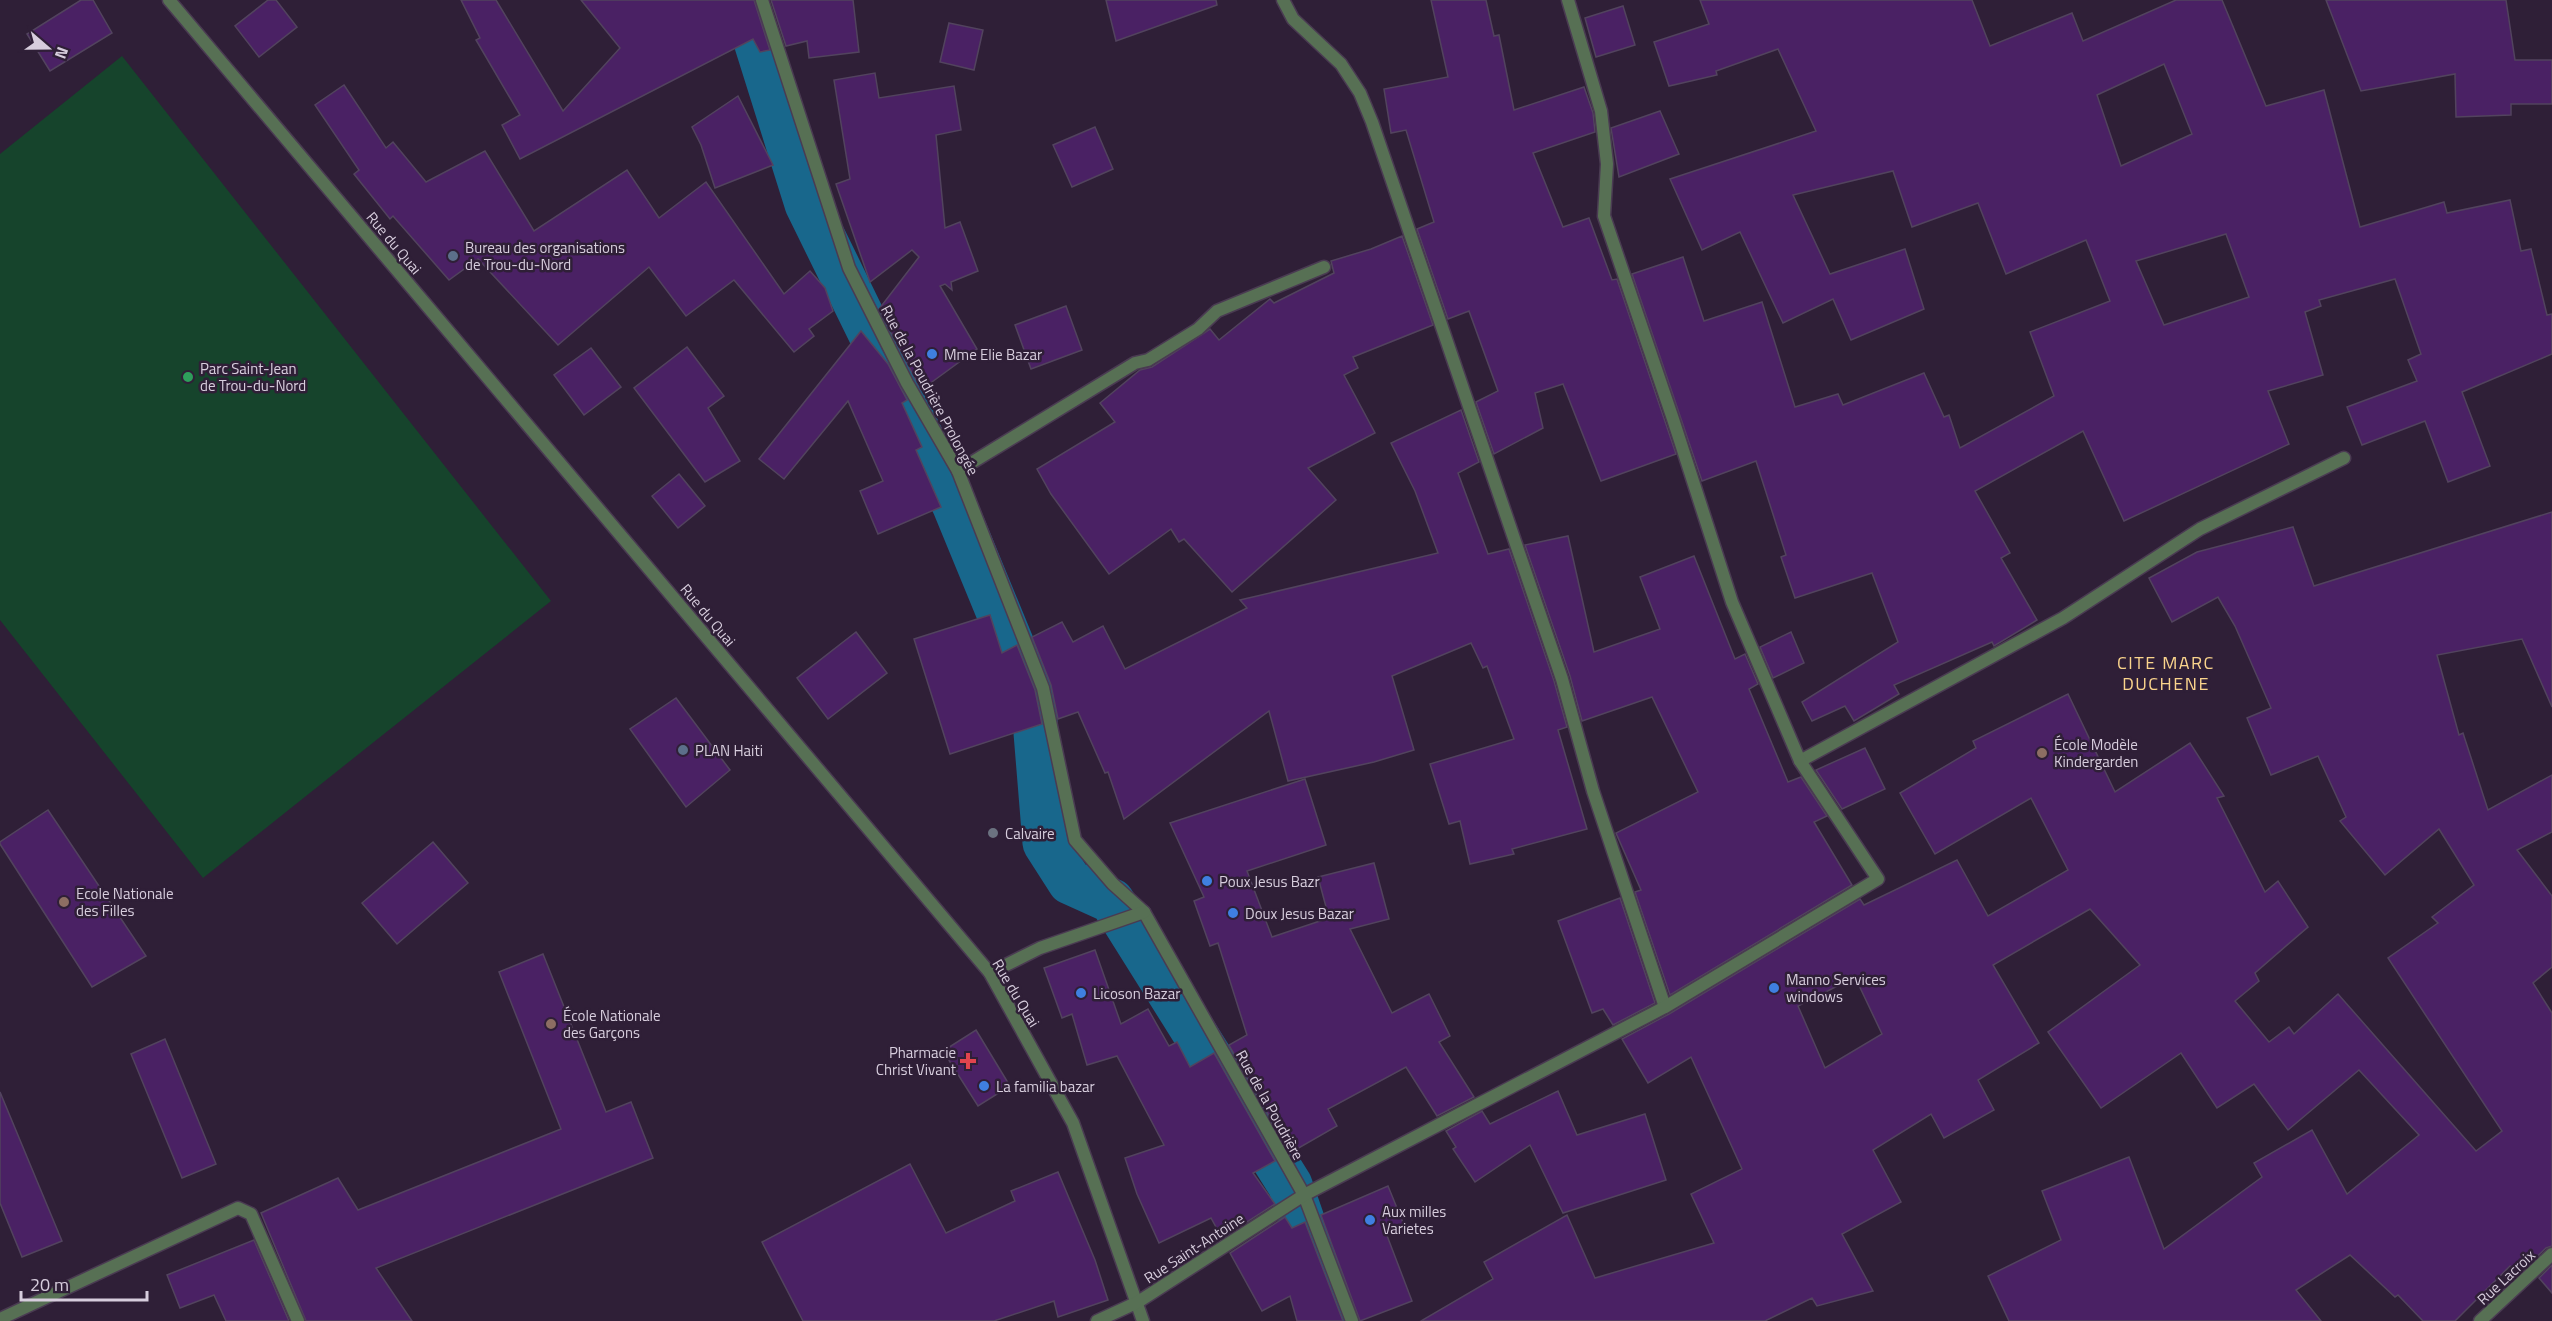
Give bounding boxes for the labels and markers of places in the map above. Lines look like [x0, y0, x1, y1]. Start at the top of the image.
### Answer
place label: Bureau des organisations de Trou-du-Nord [465, 236, 625, 276]
marker: Bureau des organisations de Trou-du-Nord [446, 249, 460, 263]
place label: Mme Elie Bazar [944, 343, 1042, 366]
marker: Mme Elie Bazar [925, 347, 939, 361]
place label: Parc Saint-Jean de Trou-du-Nord [200, 357, 306, 397]
marker: Parc Saint-Jean de Trou-du-Nord [181, 370, 195, 384]
place label: École Modèle Kindergarden [2054, 733, 2138, 773]
place label: PLAN Haiti [695, 739, 763, 762]
marker: PLAN Haiti [676, 743, 690, 757]
marker: École Modèle Kindergarden [2035, 746, 2049, 760]
place label: Calvaire [1005, 822, 1055, 845]
marker: Calvaire [986, 826, 1000, 840]
place label: Poux Jesus Bazr [1219, 870, 1320, 893]
marker: Poux Jesus Bazr [1200, 874, 1214, 888]
place label: Ecole Nationale des Filles [76, 882, 174, 922]
marker: Ecole Nationale des Filles [57, 895, 71, 909]
place label: Doux Jesus Bazar [1245, 902, 1354, 925]
marker: Doux Jesus Bazar [1226, 906, 1240, 920]
place label: Manno Services windows [1786, 968, 1886, 1008]
marker: Manno Services windows [1767, 981, 1781, 995]
place label: Licoson Bazar [1093, 982, 1180, 1005]
marker: Licoson Bazar [1074, 986, 1088, 1000]
place label: École Nationale des Garçons [563, 1004, 661, 1044]
marker: École Nationale des Garçons [544, 1017, 558, 1031]
place label: Pharmacie Christ Vivant [876, 1041, 957, 1081]
marker: Pharmacie Christ Vivant [961, 1054, 975, 1068]
place label: La familia bazar [996, 1075, 1095, 1098]
marker: La familia bazar [977, 1079, 991, 1093]
place label: Aux milles Varietes [1382, 1200, 1446, 1240]
marker: Aux milles Varietes [1363, 1213, 1377, 1227]

